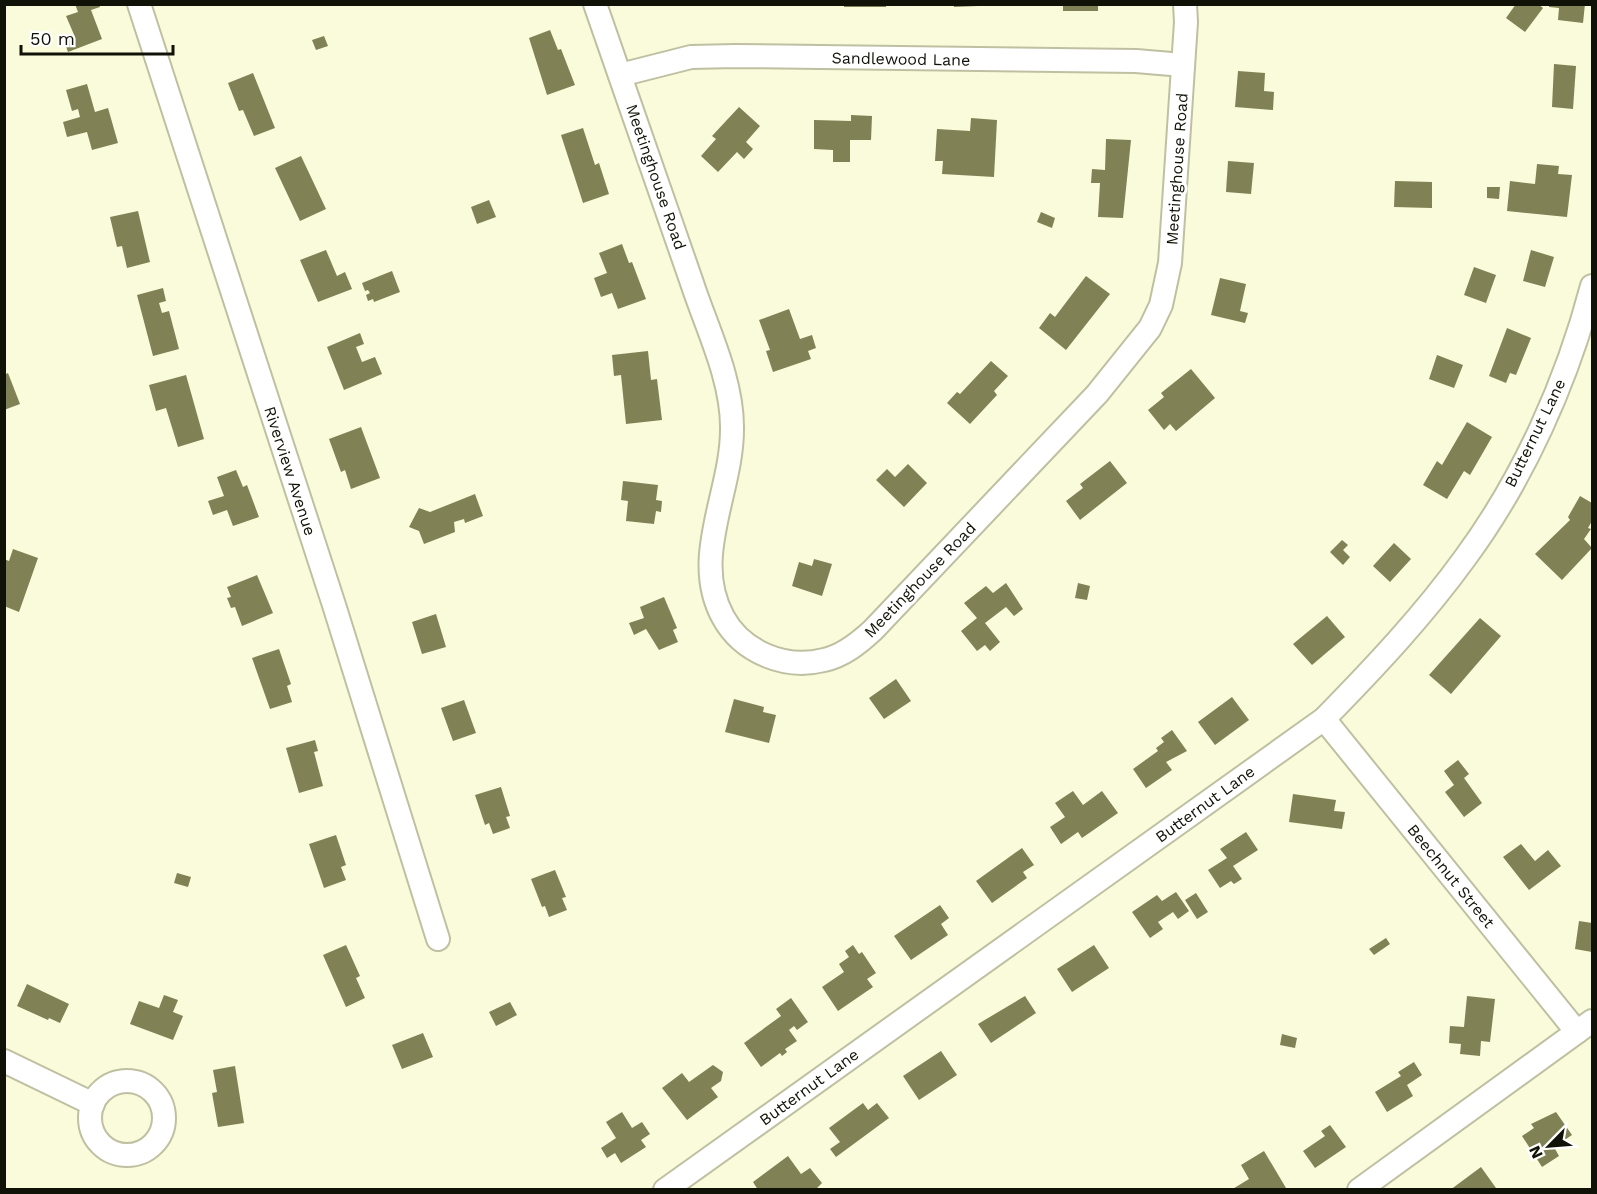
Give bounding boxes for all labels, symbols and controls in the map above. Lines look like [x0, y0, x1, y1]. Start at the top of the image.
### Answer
scale bar [21, 18, 172, 56]
text: 50 m [30, 28, 75, 49]
street label: Sandlewood Lane [832, 48, 970, 70]
street label: Meetinghouse Road [1162, 92, 1192, 246]
street label: Meetinghouse Road [622, 102, 690, 252]
street label: Butternut Lane [1501, 376, 1569, 490]
street label: Riverview Avenue [260, 404, 320, 538]
street label: Meetinghouse Road [860, 518, 980, 642]
street label: Butternut Lane [1152, 762, 1258, 846]
street label: Beechnut Street [1403, 820, 1499, 932]
street label: Butternut Lane [756, 1045, 862, 1129]
north arrow [1519, 1116, 1579, 1176]
text: N [1525, 1143, 1547, 1162]

